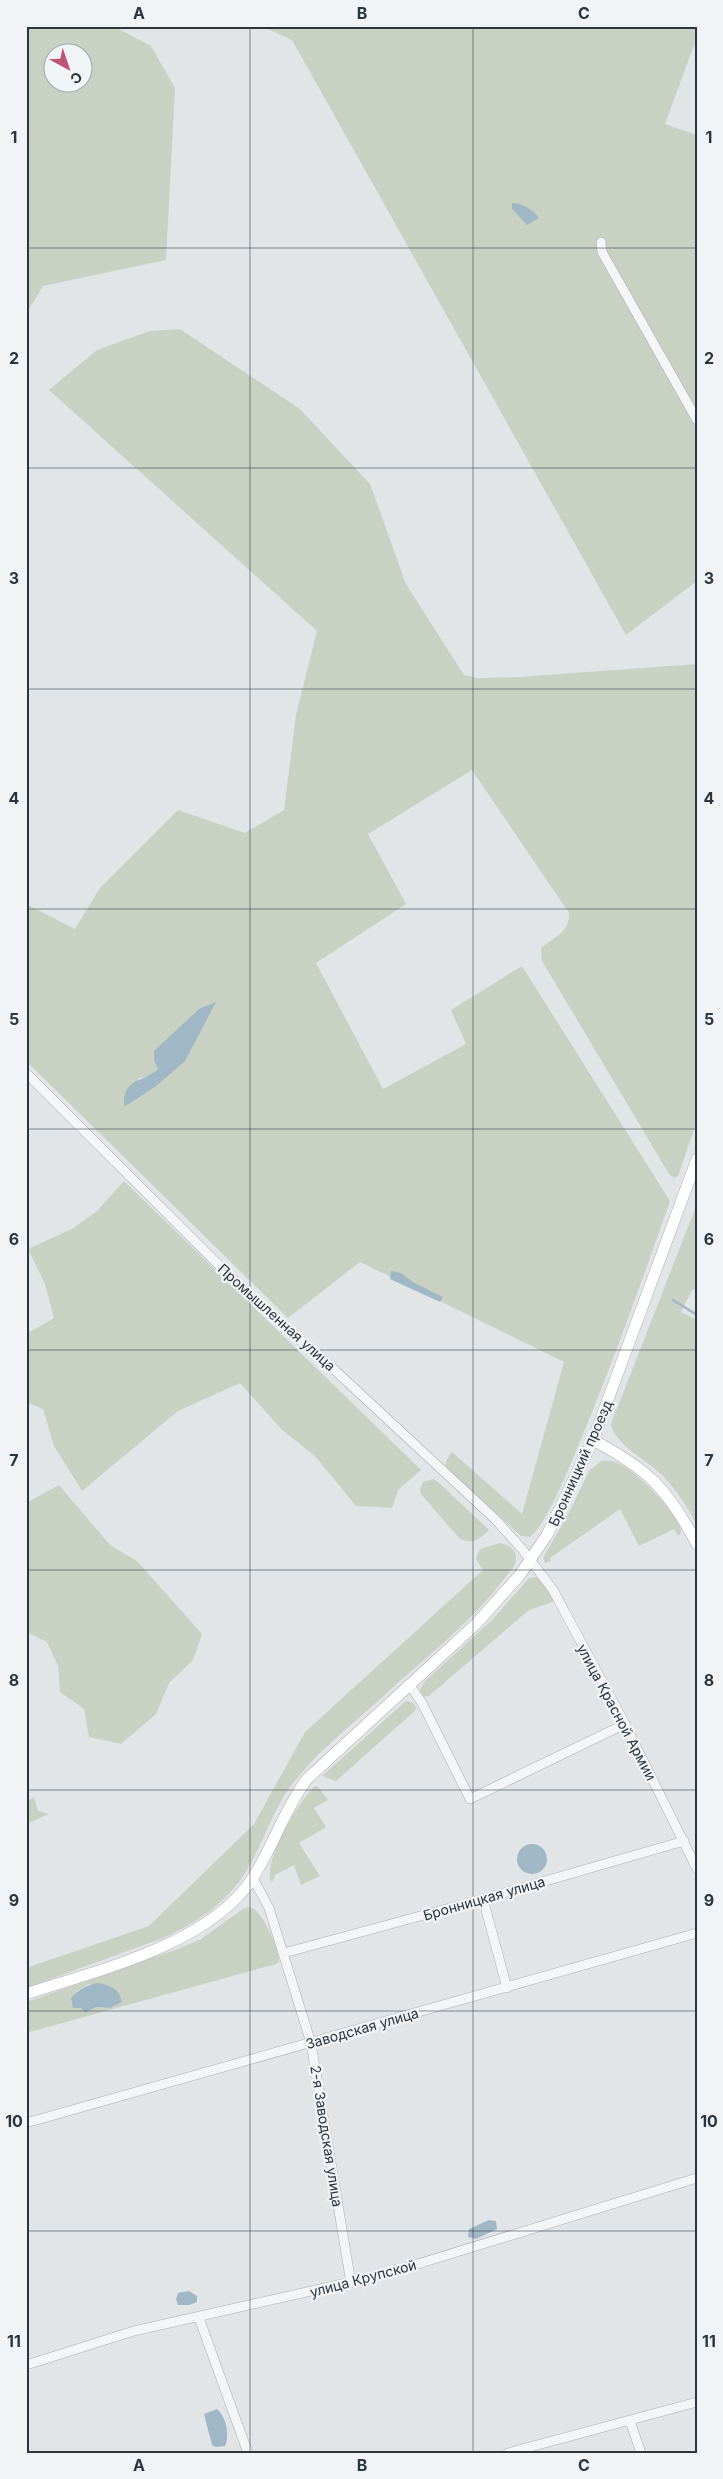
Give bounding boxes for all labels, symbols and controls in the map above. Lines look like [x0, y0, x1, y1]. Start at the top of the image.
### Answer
text: A [133, 3, 145, 23]
text: B [357, 3, 367, 23]
text: C [578, 3, 590, 23]
north arrow [42, 42, 92, 92]
text: С [67, 69, 86, 88]
text: 1 [11, 127, 17, 147]
text: 1 [706, 127, 712, 147]
text: 2 [9, 348, 19, 368]
text: 2 [704, 348, 714, 368]
text: 3 [9, 568, 19, 588]
text: 3 [704, 568, 714, 588]
text: 4 [9, 788, 20, 808]
text: 4 [704, 788, 715, 808]
text: 5 [9, 1009, 19, 1029]
text: 5 [704, 1009, 714, 1029]
text: 6 [9, 1229, 19, 1249]
text: 6 [704, 1229, 714, 1249]
street label: Промышленная улица [215, 1260, 339, 1374]
street label: Бронницкий проезд [545, 1397, 616, 1529]
text: 7 [9, 1450, 19, 1470]
text: 7 [704, 1450, 714, 1470]
street label: улица Красной Армии [574, 1641, 660, 1783]
text: 8 [9, 1670, 19, 1690]
text: 8 [704, 1670, 714, 1690]
street label: Бронницкая улица [421, 1872, 547, 1924]
text: 9 [9, 1890, 19, 1910]
text: 9 [704, 1890, 714, 1910]
street label: Заводская улица [304, 2004, 420, 2052]
street label: 2-я Заводская улица [307, 2064, 347, 2208]
text: 10 [5, 2111, 23, 2131]
text: 10 [700, 2111, 718, 2131]
street label: улица Крупской [308, 2256, 418, 2300]
text: 11 [7, 2331, 21, 2351]
text: 11 [702, 2331, 716, 2351]
text: A [133, 2455, 145, 2475]
text: B [357, 2455, 367, 2475]
text: C [578, 2455, 590, 2475]

